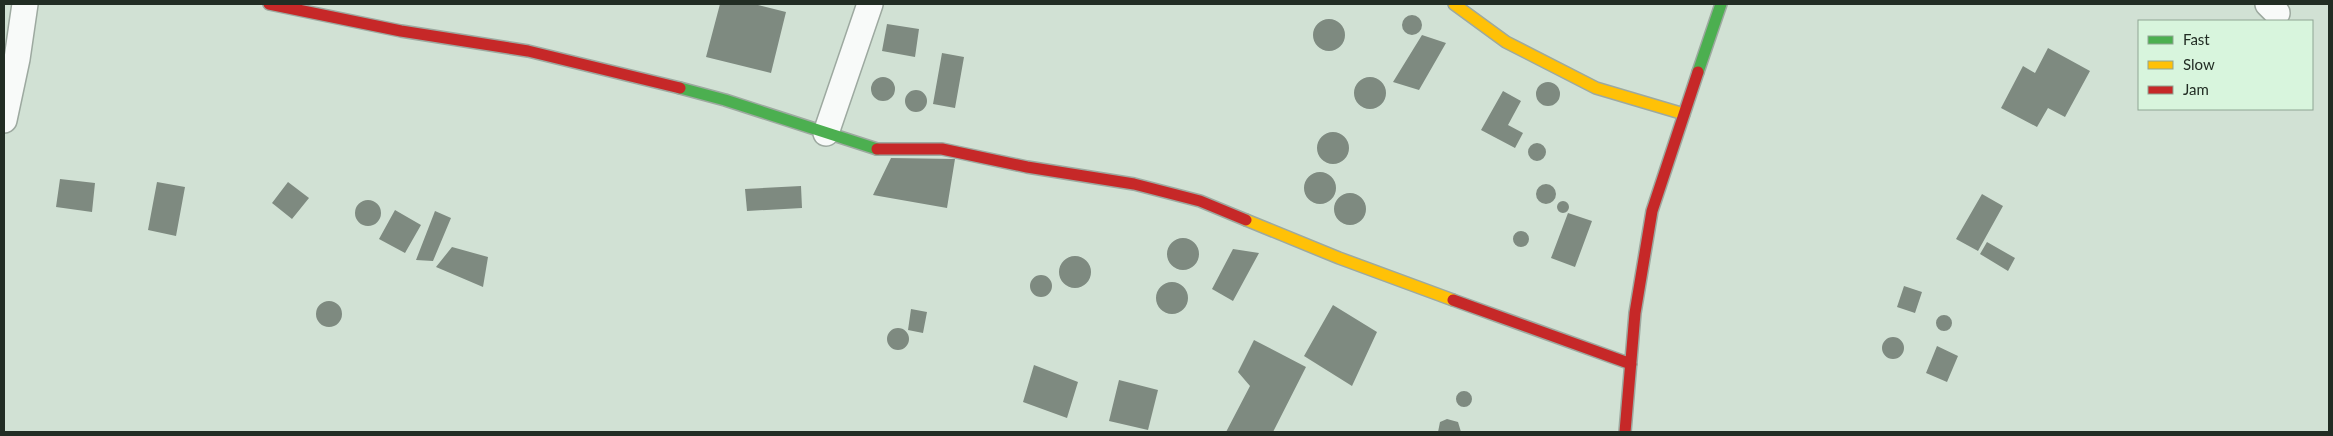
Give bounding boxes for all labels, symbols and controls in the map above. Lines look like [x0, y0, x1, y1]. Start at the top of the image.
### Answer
legend [2138, 20, 2313, 110]
text: Fast [2183, 30, 2210, 48]
text: Slow [2183, 55, 2215, 73]
text: Jam [2183, 80, 2209, 98]

